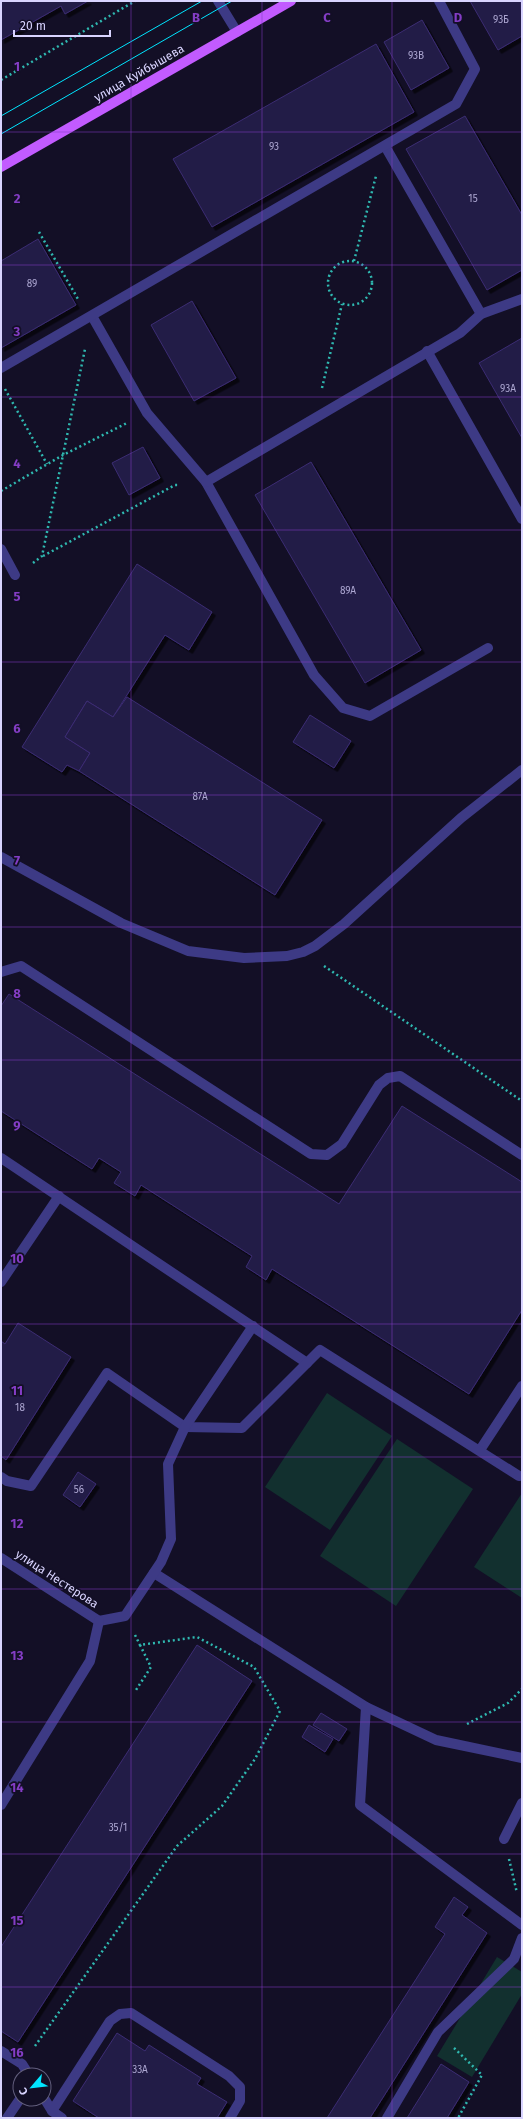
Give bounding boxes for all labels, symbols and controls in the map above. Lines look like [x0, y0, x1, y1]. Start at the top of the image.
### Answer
text: B [192, 10, 200, 25]
text: C [323, 10, 331, 25]
text: D [454, 10, 463, 25]
scale bar [14, 12, 110, 38]
house number: 93Б [493, 14, 509, 26]
text: 20 m [20, 19, 46, 33]
street label: улица Куйбышева [91, 42, 187, 104]
house number: 93В [408, 50, 424, 62]
text: 1 [14, 59, 20, 74]
house number: 93 [269, 141, 279, 153]
text: 2 [14, 191, 21, 206]
house number: 15 [468, 193, 478, 205]
house number: 89 [27, 278, 37, 290]
text: 3 [13, 324, 21, 339]
house number: 93А [500, 383, 516, 395]
text: 4 [13, 456, 21, 471]
house number: 89А [340, 585, 356, 597]
text: 5 [14, 589, 21, 604]
text: 6 [13, 721, 21, 736]
house number: 87А [192, 791, 208, 803]
text: 7 [14, 853, 20, 868]
text: 8 [13, 986, 21, 1001]
text: 9 [13, 1118, 21, 1133]
text: 10 [10, 1251, 24, 1266]
text: 11 [11, 1383, 23, 1398]
house number: 18 [15, 1402, 25, 1414]
house number: 56 [74, 1484, 84, 1496]
text: 12 [11, 1516, 24, 1531]
street label: улица Нестерова [13, 1547, 101, 1611]
text: 13 [11, 1648, 24, 1663]
text: 14 [10, 1780, 24, 1795]
house number: 35/1 [109, 1822, 127, 1834]
text: 15 [10, 1913, 24, 1928]
text: 16 [10, 2045, 24, 2060]
house number: 33А [132, 2064, 148, 2076]
north arrow [12, 2067, 52, 2107]
text: С [16, 2085, 31, 2097]

